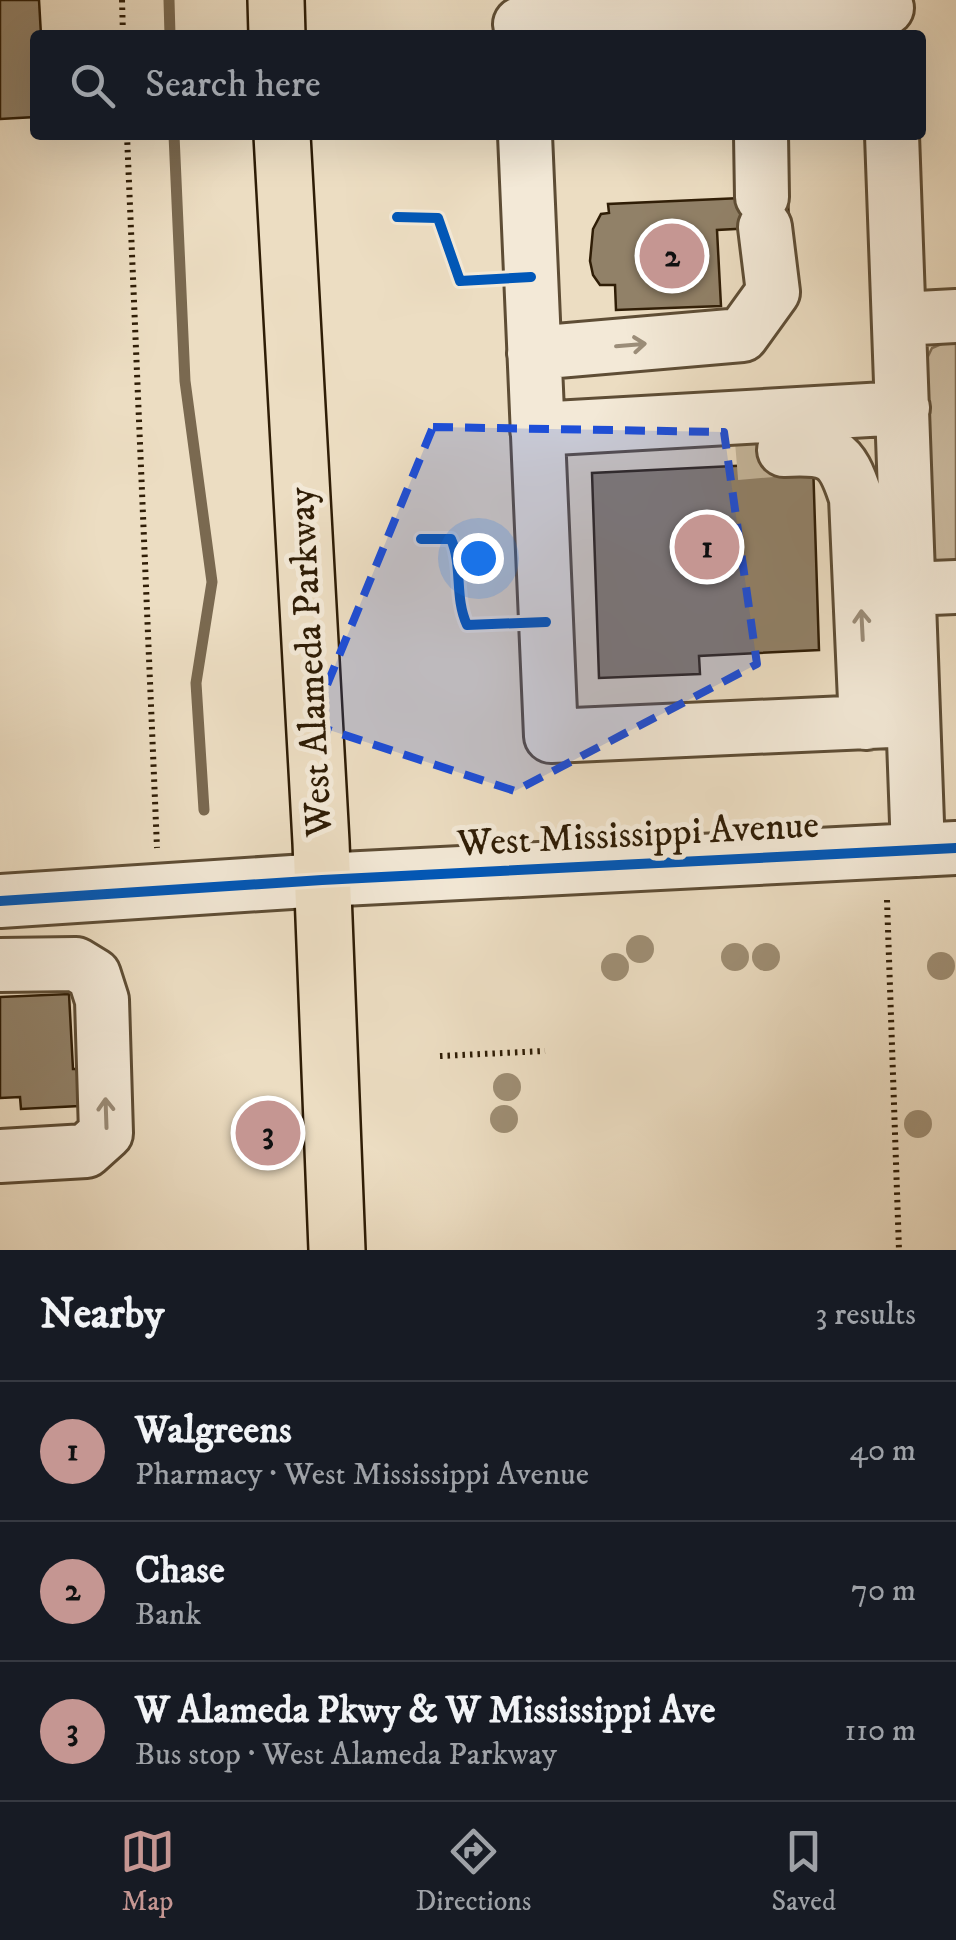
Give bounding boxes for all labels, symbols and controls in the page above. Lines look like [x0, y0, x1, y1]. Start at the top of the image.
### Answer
search box [30, 30, 926, 140]
icon: search [65, 58, 120, 113]
text: Search here [145, 61, 321, 109]
pin: 2 [640, 218, 704, 294]
one-way arrow [614, 335, 647, 354]
street label: West Alameda Parkway [278, 485, 344, 839]
pin: 1 [674, 510, 740, 584]
your location [453, 533, 504, 584]
one-way arrow [852, 610, 871, 642]
street label: West Mississippi Avenue [455, 802, 820, 868]
pin: 3 [236, 1096, 300, 1170]
one-way arrow [96, 1098, 115, 1130]
text: Nearby [40, 1289, 164, 1341]
text: 3 results [815, 1295, 916, 1335]
text: Walgreens [135, 1407, 292, 1455]
text: 1 [67, 1431, 78, 1471]
text: 40 m [849, 1431, 916, 1471]
text: Pharmacy · West Mississippi Avenue [135, 1455, 589, 1495]
text: Chase [135, 1547, 225, 1595]
text: 2 [65, 1571, 80, 1611]
text: 70 m [851, 1571, 916, 1611]
text: Bank [135, 1595, 201, 1635]
text: W Alameda Pkwy & W Mississippi Ave [135, 1687, 715, 1735]
text: 3 [67, 1711, 78, 1751]
text: 110 m [844, 1711, 916, 1751]
text: Bus stop · West Alameda Parkway [135, 1735, 557, 1775]
tab: Map [120, 1824, 175, 1919]
tab: Directions [415, 1824, 531, 1919]
tab: Saved [772, 1824, 836, 1919]

